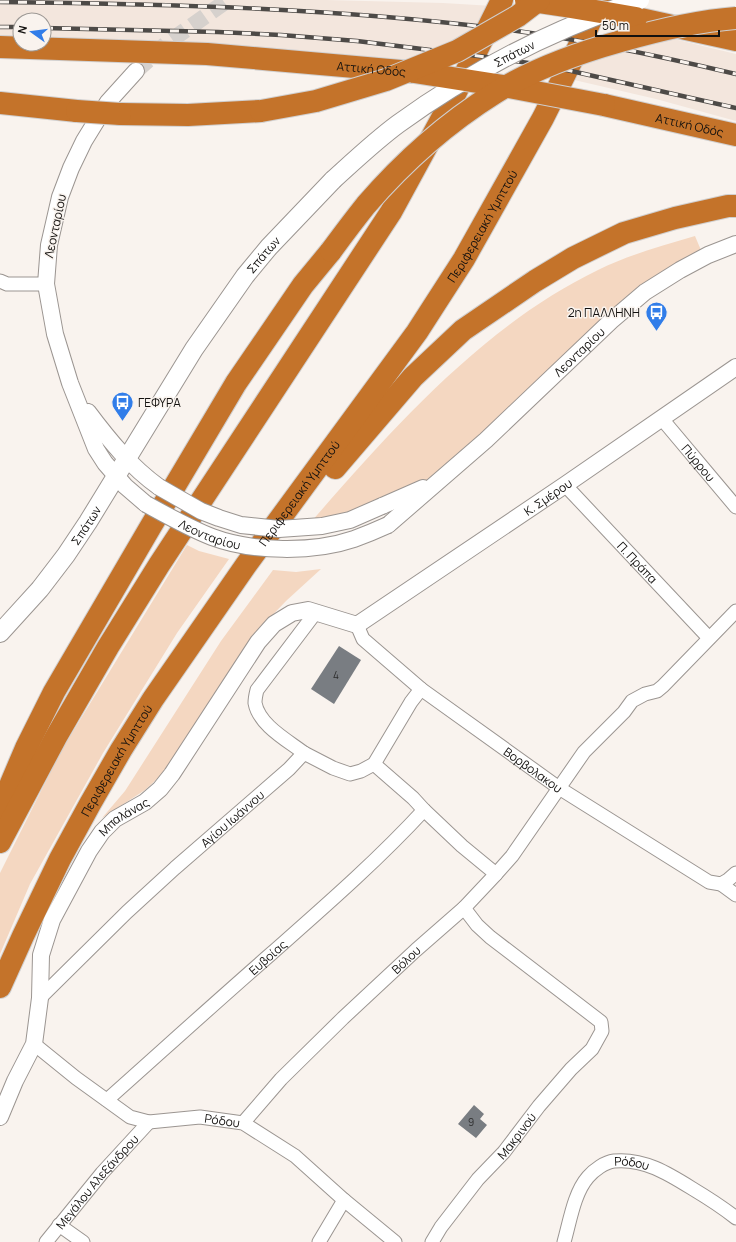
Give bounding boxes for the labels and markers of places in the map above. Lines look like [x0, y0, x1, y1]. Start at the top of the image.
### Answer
bus stop icon: 2η ΠΑΛΛΗΝΗ [643, 299, 669, 332]
place label: 2η ΠΑΛΛΗΝΗ [568, 304, 640, 321]
bus stop icon: ΓΕΦΥΡΑ [109, 389, 135, 422]
place label: ΓΕΦΥΡΑ [138, 394, 181, 411]

